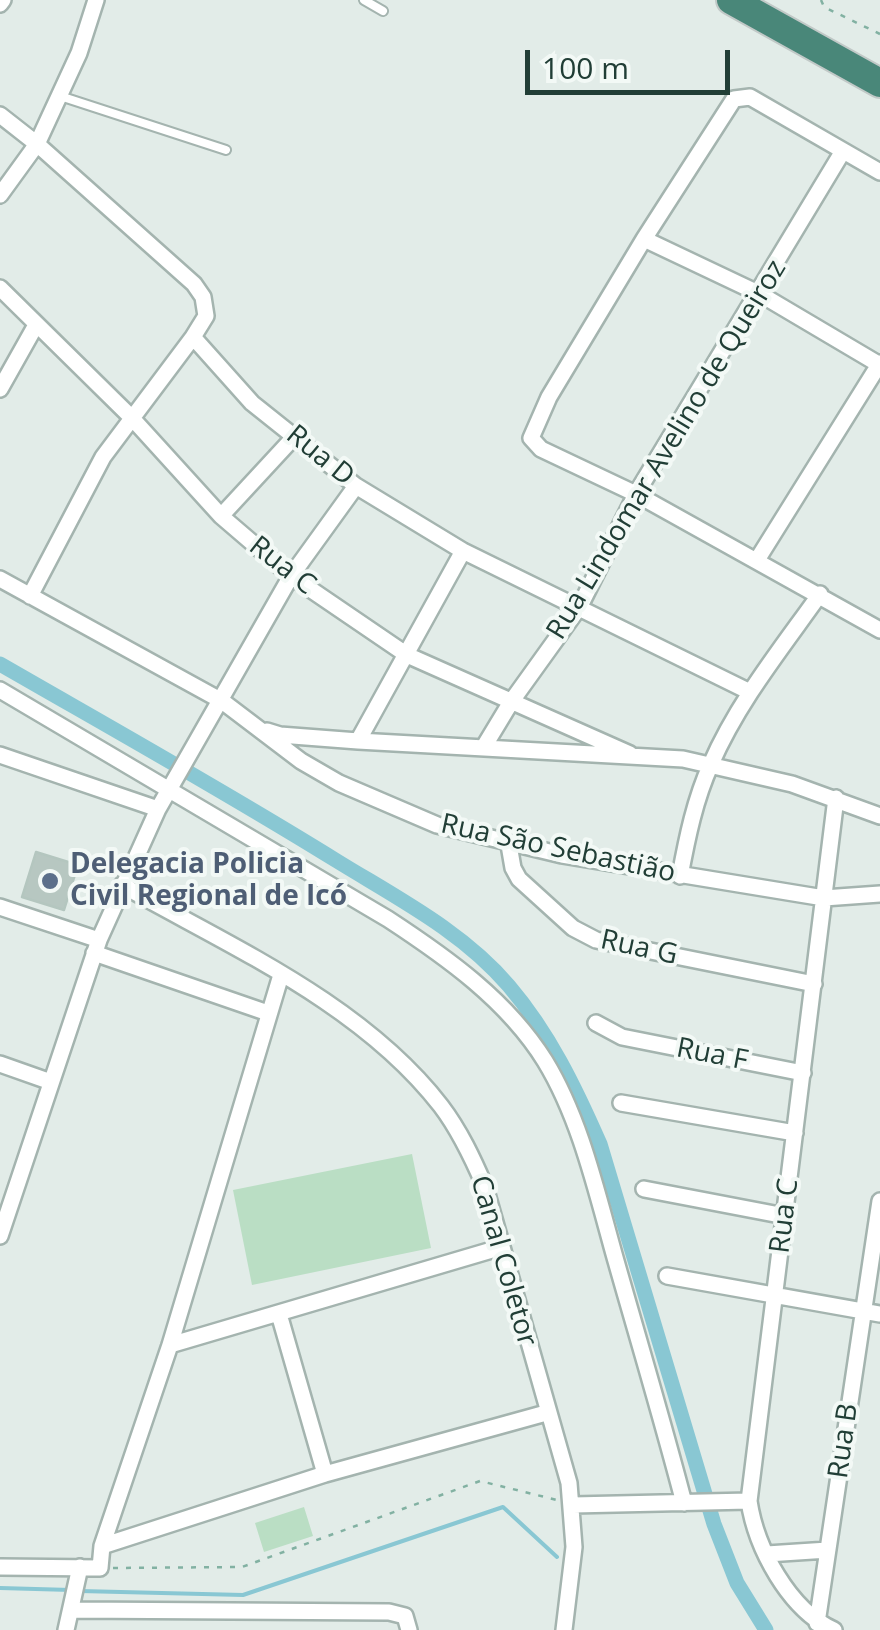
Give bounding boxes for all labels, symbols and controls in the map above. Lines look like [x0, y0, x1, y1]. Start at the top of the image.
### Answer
scale bar [530, 30, 735, 92]
text: 100 m [542, 47, 629, 88]
street label: Rua Lindomar Avelino de Queiroz [540, 254, 794, 646]
street label: Rua D [279, 419, 361, 493]
street label: Rua C [242, 530, 322, 602]
street label: Rua São Sebastião [438, 808, 678, 890]
place label: Delegacia Policia Civil Regional de Icó [70, 848, 347, 914]
marker: Delegacia Policia Civil Regional de Icó [39, 870, 61, 892]
street label: Rua G [598, 923, 680, 973]
street label: Rua F [674, 1032, 750, 1078]
street label: Canal Coletor [463, 1172, 543, 1350]
street label: Rua C [764, 1177, 806, 1255]
street label: Rua B [822, 1401, 866, 1481]

